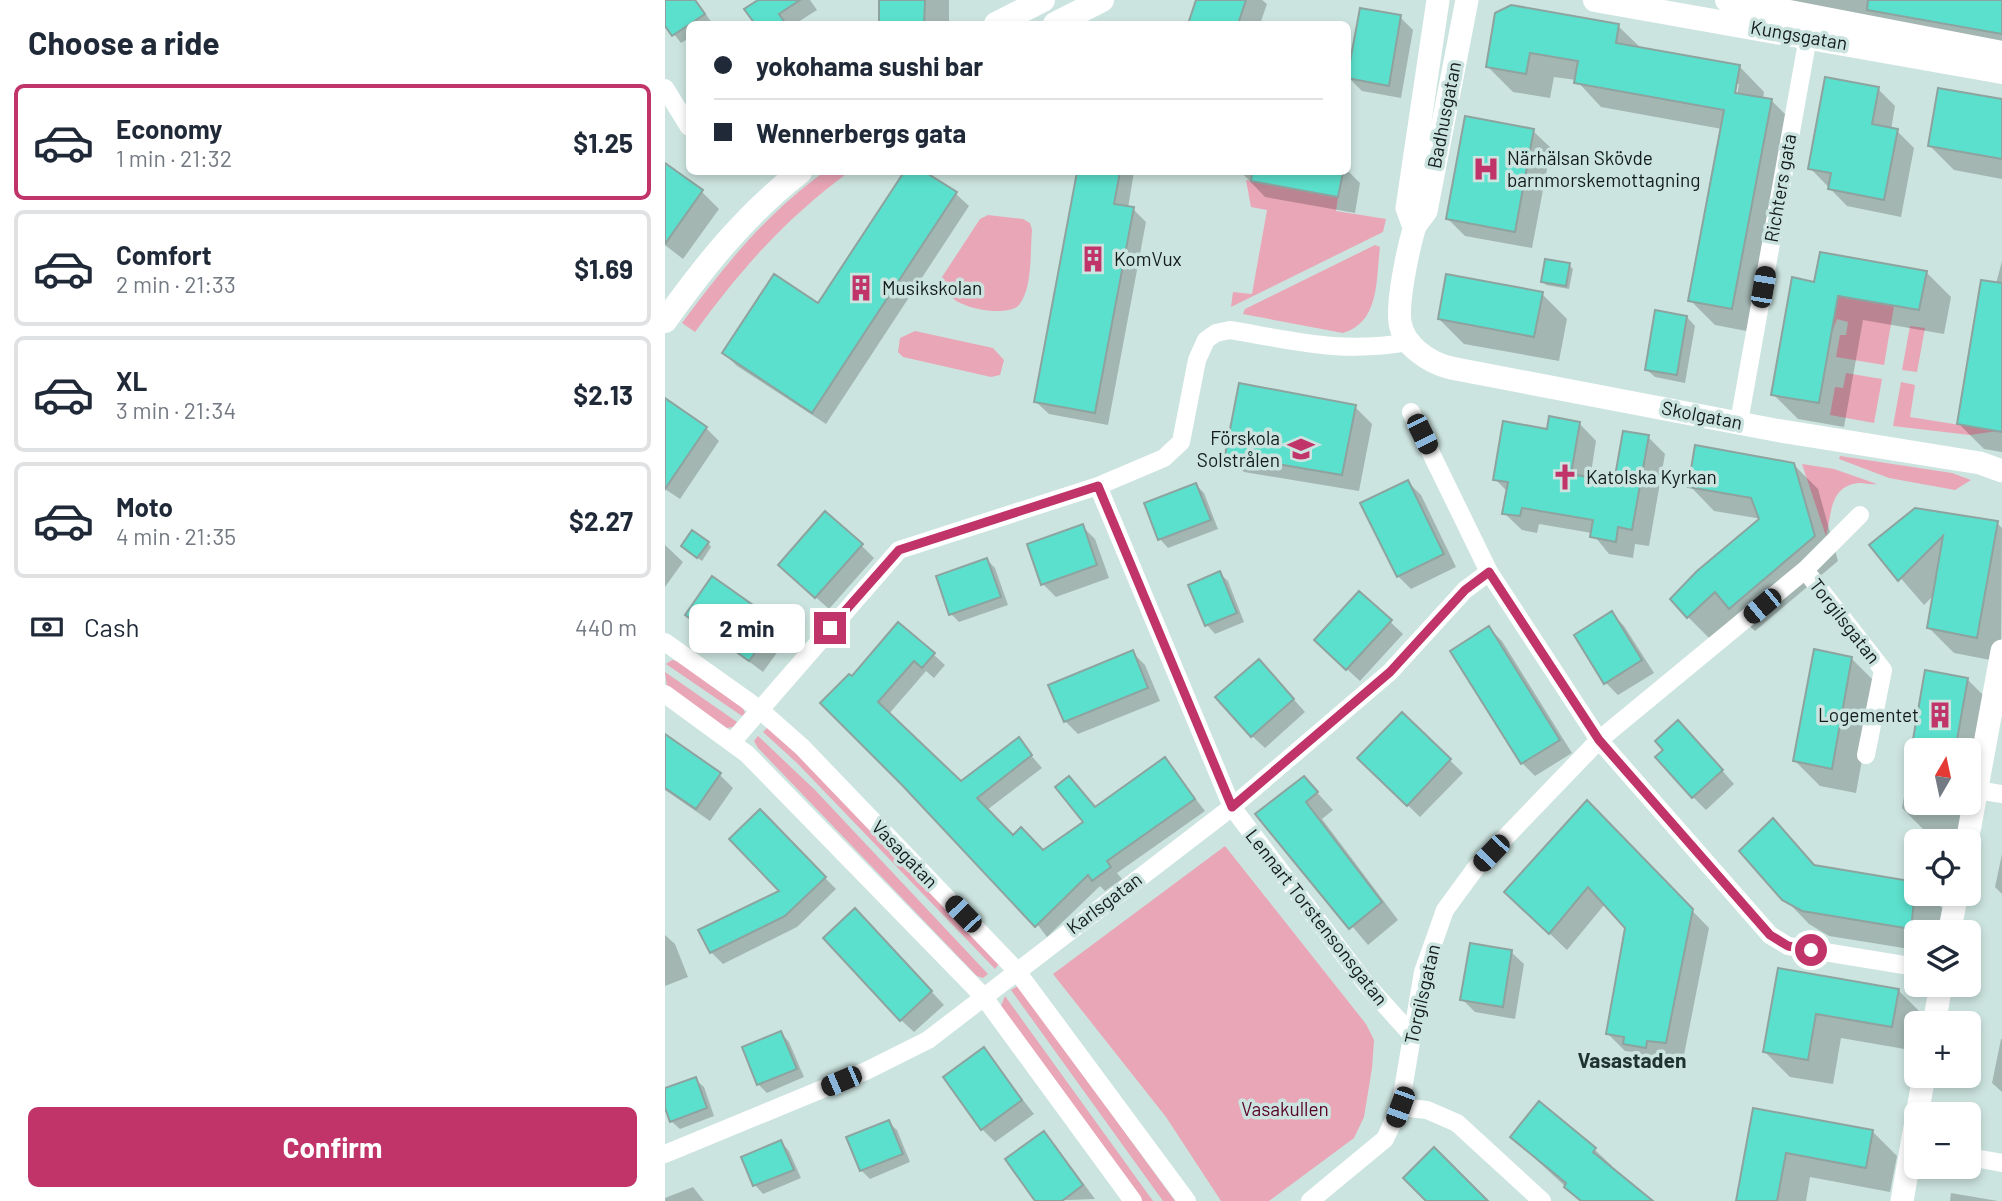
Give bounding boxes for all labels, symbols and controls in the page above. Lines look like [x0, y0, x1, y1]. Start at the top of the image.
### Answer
street label: Kungsgatan [1749, 15, 1849, 54]
text: Choose a ride [28, 23, 220, 61]
text: yokohama sushi bar [756, 50, 983, 81]
street label: Badhusgatan [1422, 60, 1465, 170]
icon: car [32, 111, 95, 174]
text: Economy [116, 113, 222, 144]
text: Wennerbergs gata [756, 117, 966, 148]
text: $1.25 [573, 127, 633, 158]
street label: Richters gata [1759, 132, 1800, 244]
text: 1 min · 21:32 [116, 144, 232, 172]
place label: Närhälsan Skövde barnmorskemottagning [1507, 146, 1700, 191]
hospital icon: Närhälsan Skövde barnmorskemottagning [1471, 154, 1501, 184]
icon: car [32, 237, 95, 300]
text: Comfort [116, 239, 212, 270]
building icon: KomVux [1078, 244, 1108, 274]
place label: KomVux [1114, 247, 1182, 270]
text: $1.69 [574, 253, 633, 284]
car [1750, 264, 1777, 310]
text: 2 min · 21:33 [116, 270, 236, 298]
building icon: Musikskolan [846, 273, 876, 303]
place label: Musikskolan [882, 276, 982, 299]
icon: car [32, 363, 95, 426]
text: XL [116, 365, 147, 396]
text: $2.13 [573, 379, 633, 410]
street label: Skolgatan [1660, 395, 1744, 434]
text: 3 min · 21:34 [116, 396, 236, 424]
car [1404, 411, 1441, 457]
place label: Förskola Solstrålen [1197, 426, 1280, 471]
school or university icon: Förskola Solstrålen [1286, 434, 1316, 464]
church icon: Katolska Kyrkan [1550, 462, 1580, 492]
place label: Katolska Kyrkan [1586, 465, 1717, 488]
icon: car [32, 489, 95, 552]
text: Moto [116, 491, 173, 522]
text: $2.27 [569, 505, 633, 536]
text: 4 min · 21:35 [116, 522, 236, 550]
street label: Torgilsgatan [1805, 574, 1886, 668]
car [1740, 584, 1785, 628]
callout: 2 min [690, 604, 805, 652]
icon: cash [28, 608, 66, 646]
text: Cash [84, 611, 139, 642]
route end [814, 612, 846, 644]
text: 440 m [575, 613, 637, 641]
text: 2 min [719, 614, 775, 642]
building icon: Logementet [1925, 700, 1955, 730]
place label: Logementet [1818, 703, 1919, 726]
north arrow [1904, 738, 1981, 816]
map controls [1904, 738, 1981, 1179]
street label: Vasagatan [867, 815, 943, 892]
street label: Lennart Torstensonsgatan [1241, 824, 1393, 1009]
button: locate [1904, 829, 1981, 906]
car [1469, 831, 1514, 875]
street label: Karlsgatan [1061, 867, 1146, 938]
car [941, 892, 986, 936]
button: layers [1904, 920, 1981, 997]
route start [1795, 934, 1827, 966]
street label: Torgilsgatan [1399, 942, 1444, 1046]
button: + [1904, 1011, 1981, 1088]
district label: Vasastaden [1578, 1047, 1686, 1072]
car [818, 1063, 865, 1099]
car [1383, 1084, 1418, 1130]
park label: Vasakullen [1241, 1097, 1329, 1120]
button: − [1904, 1102, 1981, 1179]
button: Confirm [28, 1107, 637, 1187]

